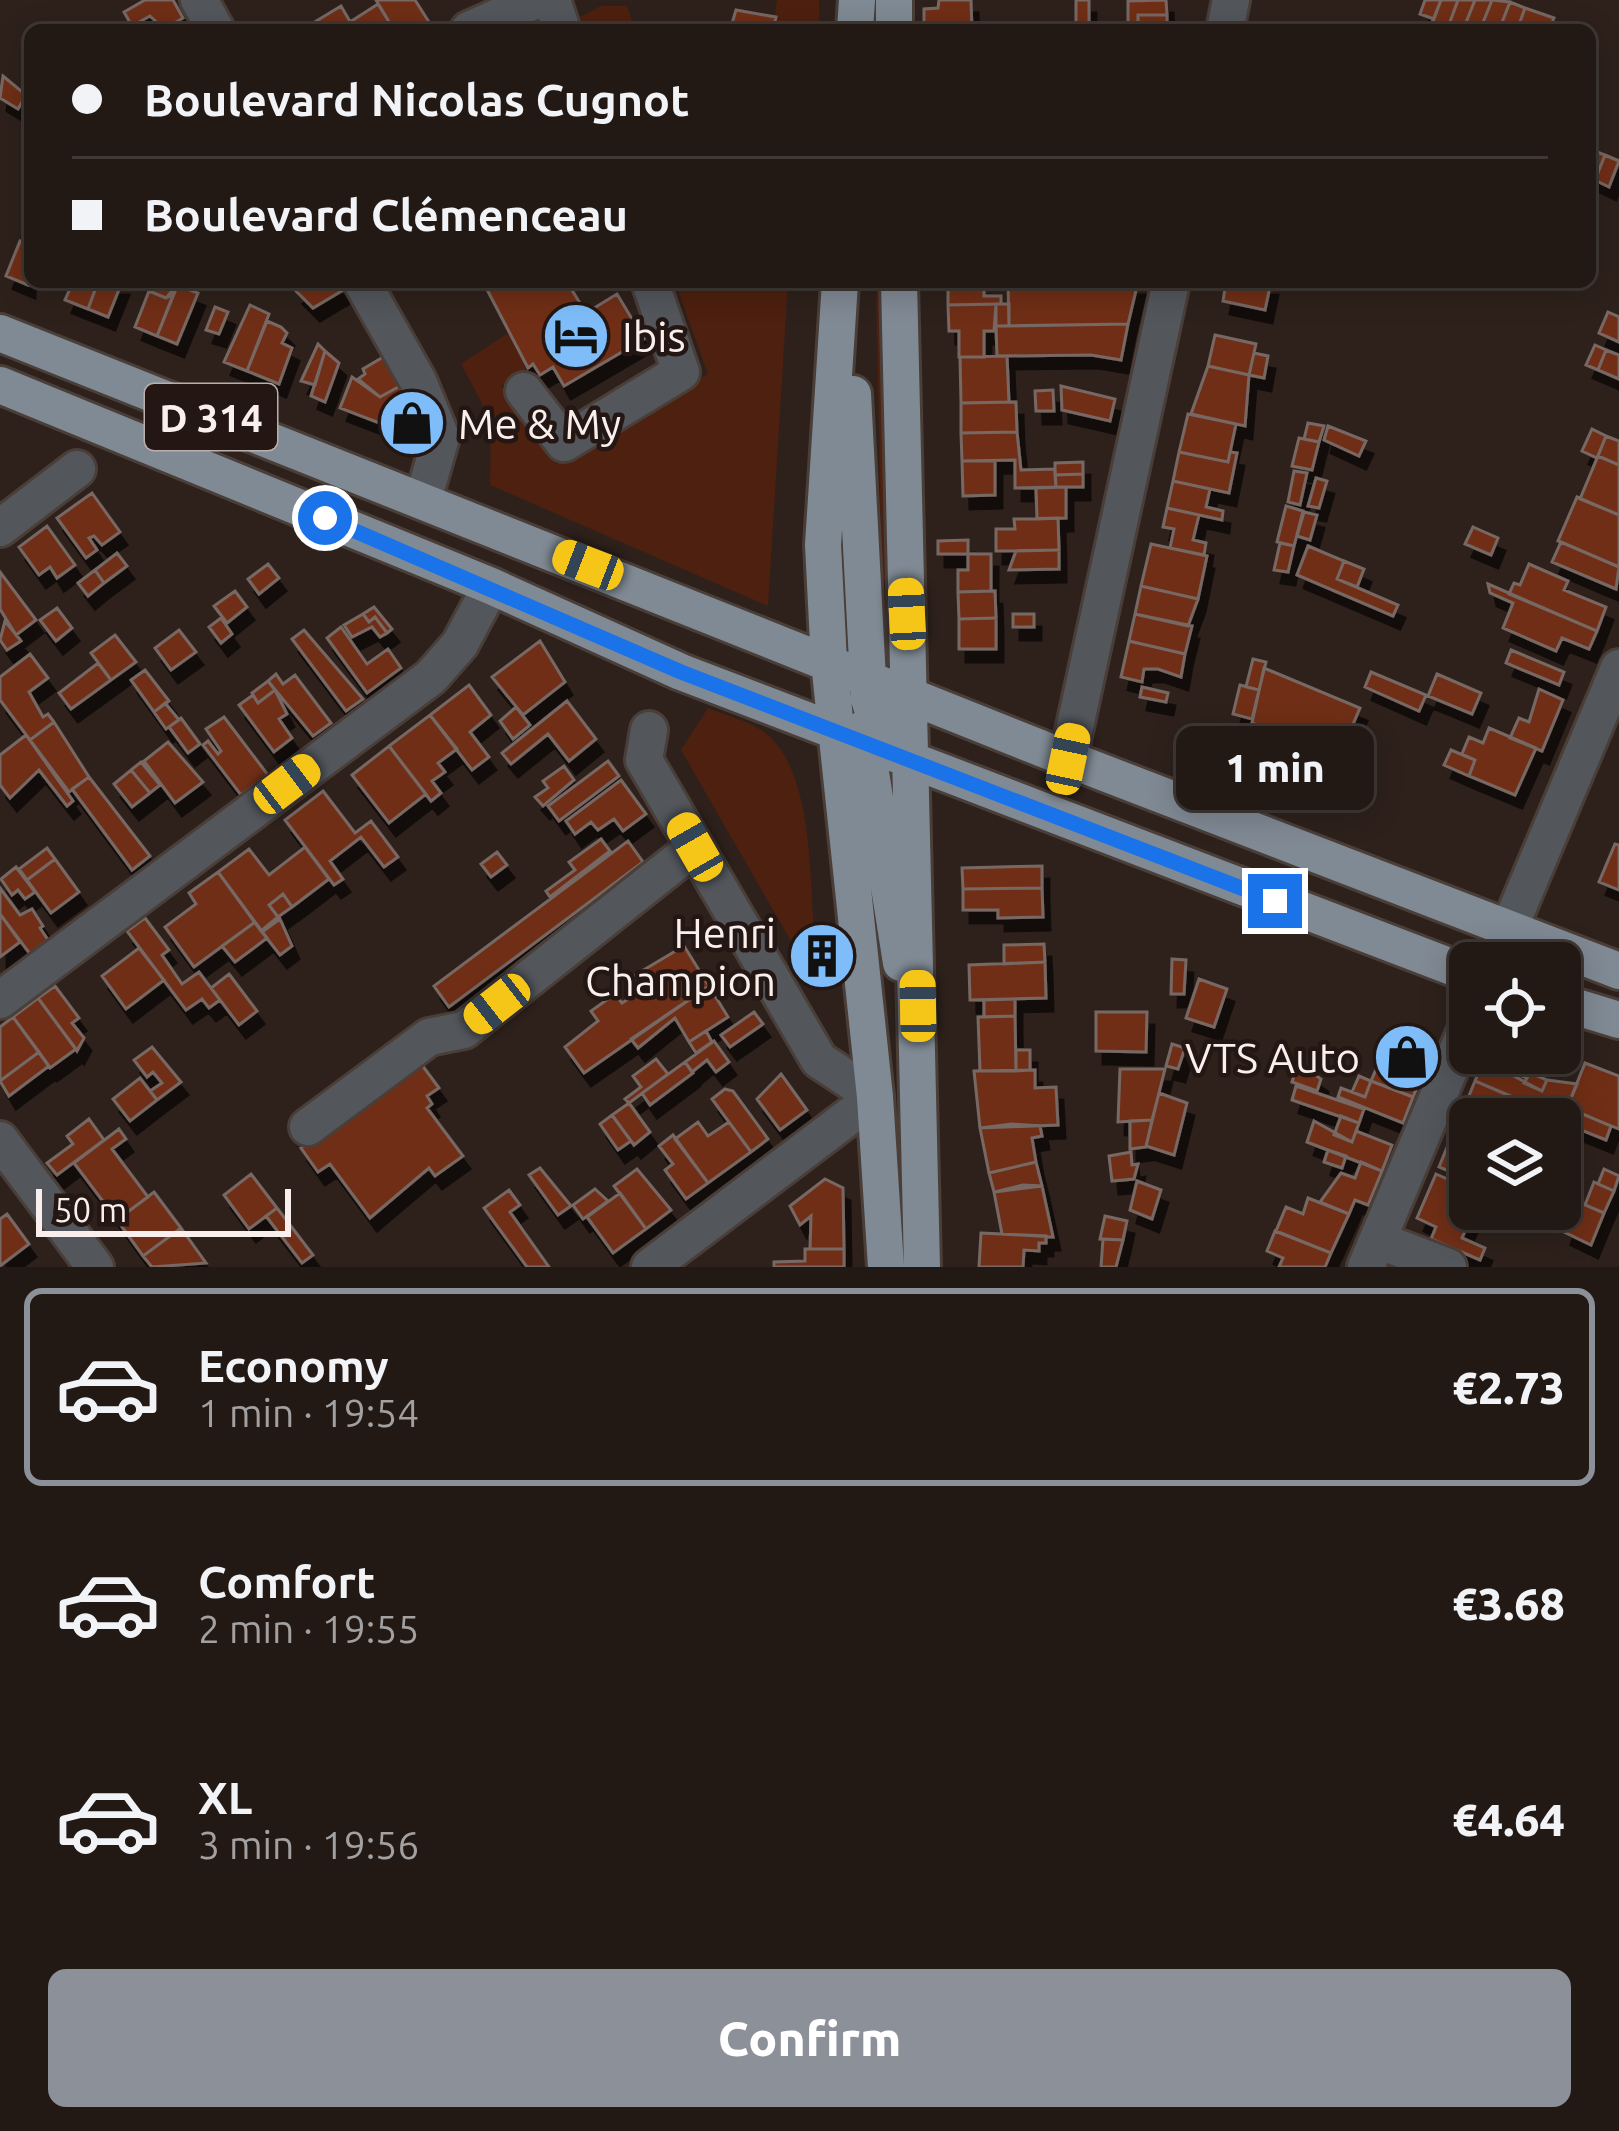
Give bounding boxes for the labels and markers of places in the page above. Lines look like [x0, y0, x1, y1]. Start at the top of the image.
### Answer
hotel icon: Ibis [541, 301, 611, 371]
place label: Ibis [622, 313, 686, 360]
shop icon: Me & My [377, 388, 447, 458]
place label: Me & My [458, 400, 621, 447]
place label: Henri Champion [585, 909, 776, 1004]
building icon: Henri Champion [787, 921, 857, 991]
shop icon: VTS Auto [1372, 1022, 1442, 1092]
place label: VTS Auto [1185, 1034, 1360, 1081]

